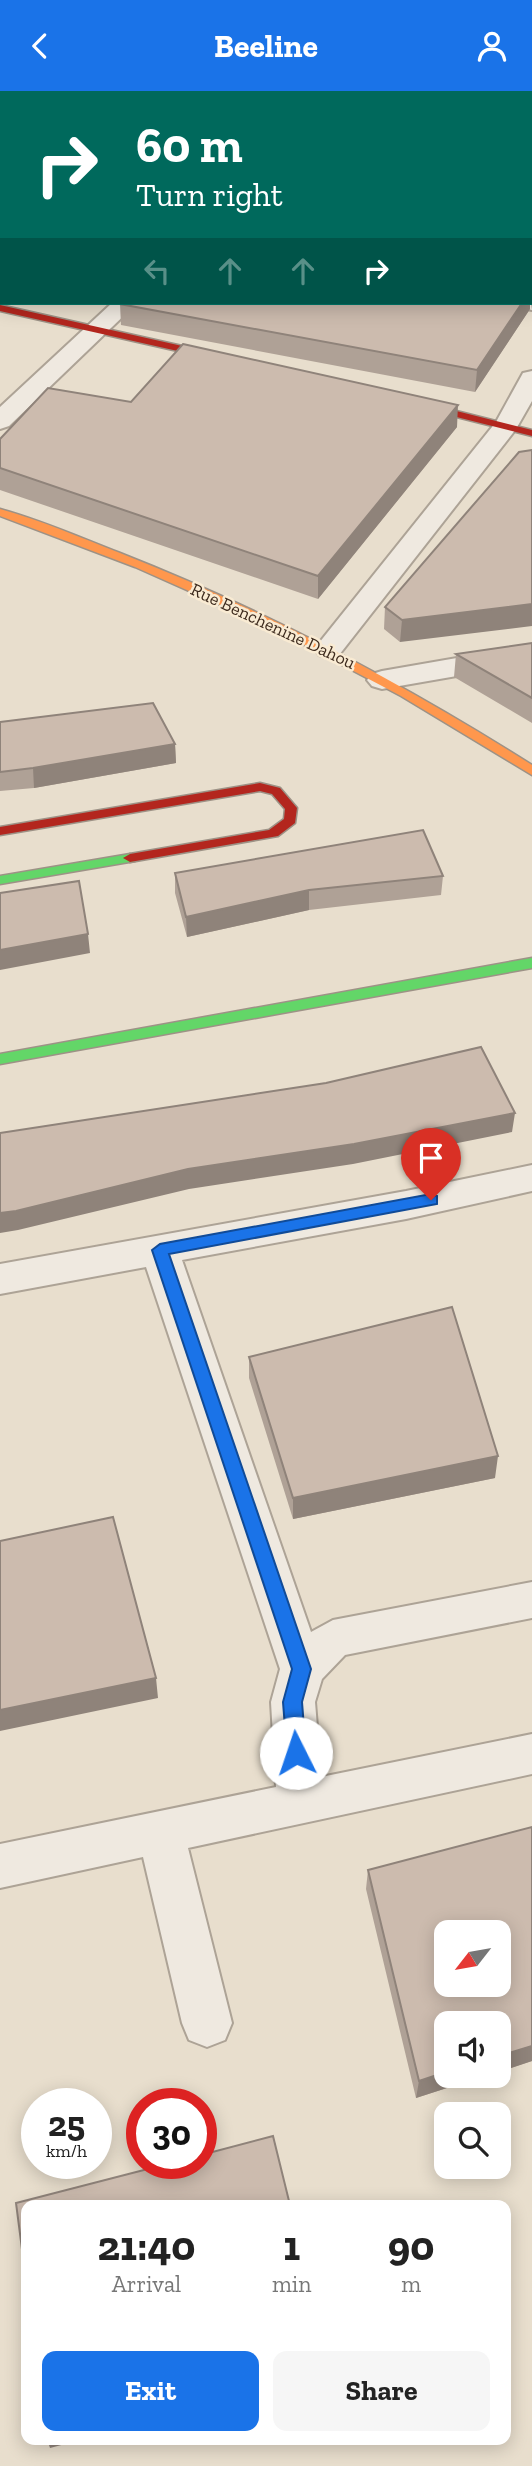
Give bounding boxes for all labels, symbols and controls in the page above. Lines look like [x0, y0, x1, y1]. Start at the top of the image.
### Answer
icon: back [21, 27, 59, 65]
text: Beeline [214, 27, 318, 65]
icon: person [473, 27, 511, 65]
text: 60 m [136, 116, 243, 175]
icon: right [21, 119, 112, 210]
text: Turn right [136, 176, 283, 214]
icon: left [138, 252, 176, 290]
icon: ahead [211, 252, 249, 290]
icon: ahead [284, 252, 322, 290]
icon: right [357, 252, 395, 290]
street label: Rue Benchenine Dahou [187, 578, 359, 674]
pin [401, 1128, 461, 1200]
icon: arrive [412, 1139, 450, 1177]
position arrow [259, 1716, 333, 1790]
north arrow [434, 1920, 511, 1997]
map controls [434, 1920, 511, 2179]
button: sound [434, 2011, 511, 2088]
speed limit sign: 30 [126, 2088, 217, 2179]
button: search [434, 2102, 511, 2179]
text: 25 [48, 2103, 85, 2145]
text: km/h [46, 2140, 87, 2162]
text: 21:40 [97, 2220, 196, 2271]
text: 1 [283, 2220, 300, 2271]
text: 90 [388, 2220, 435, 2271]
text: Arrival [112, 2270, 181, 2298]
text: min [272, 2270, 311, 2298]
text: m [401, 2270, 421, 2298]
button: Exit [42, 2351, 259, 2431]
button: Share [273, 2351, 490, 2431]

